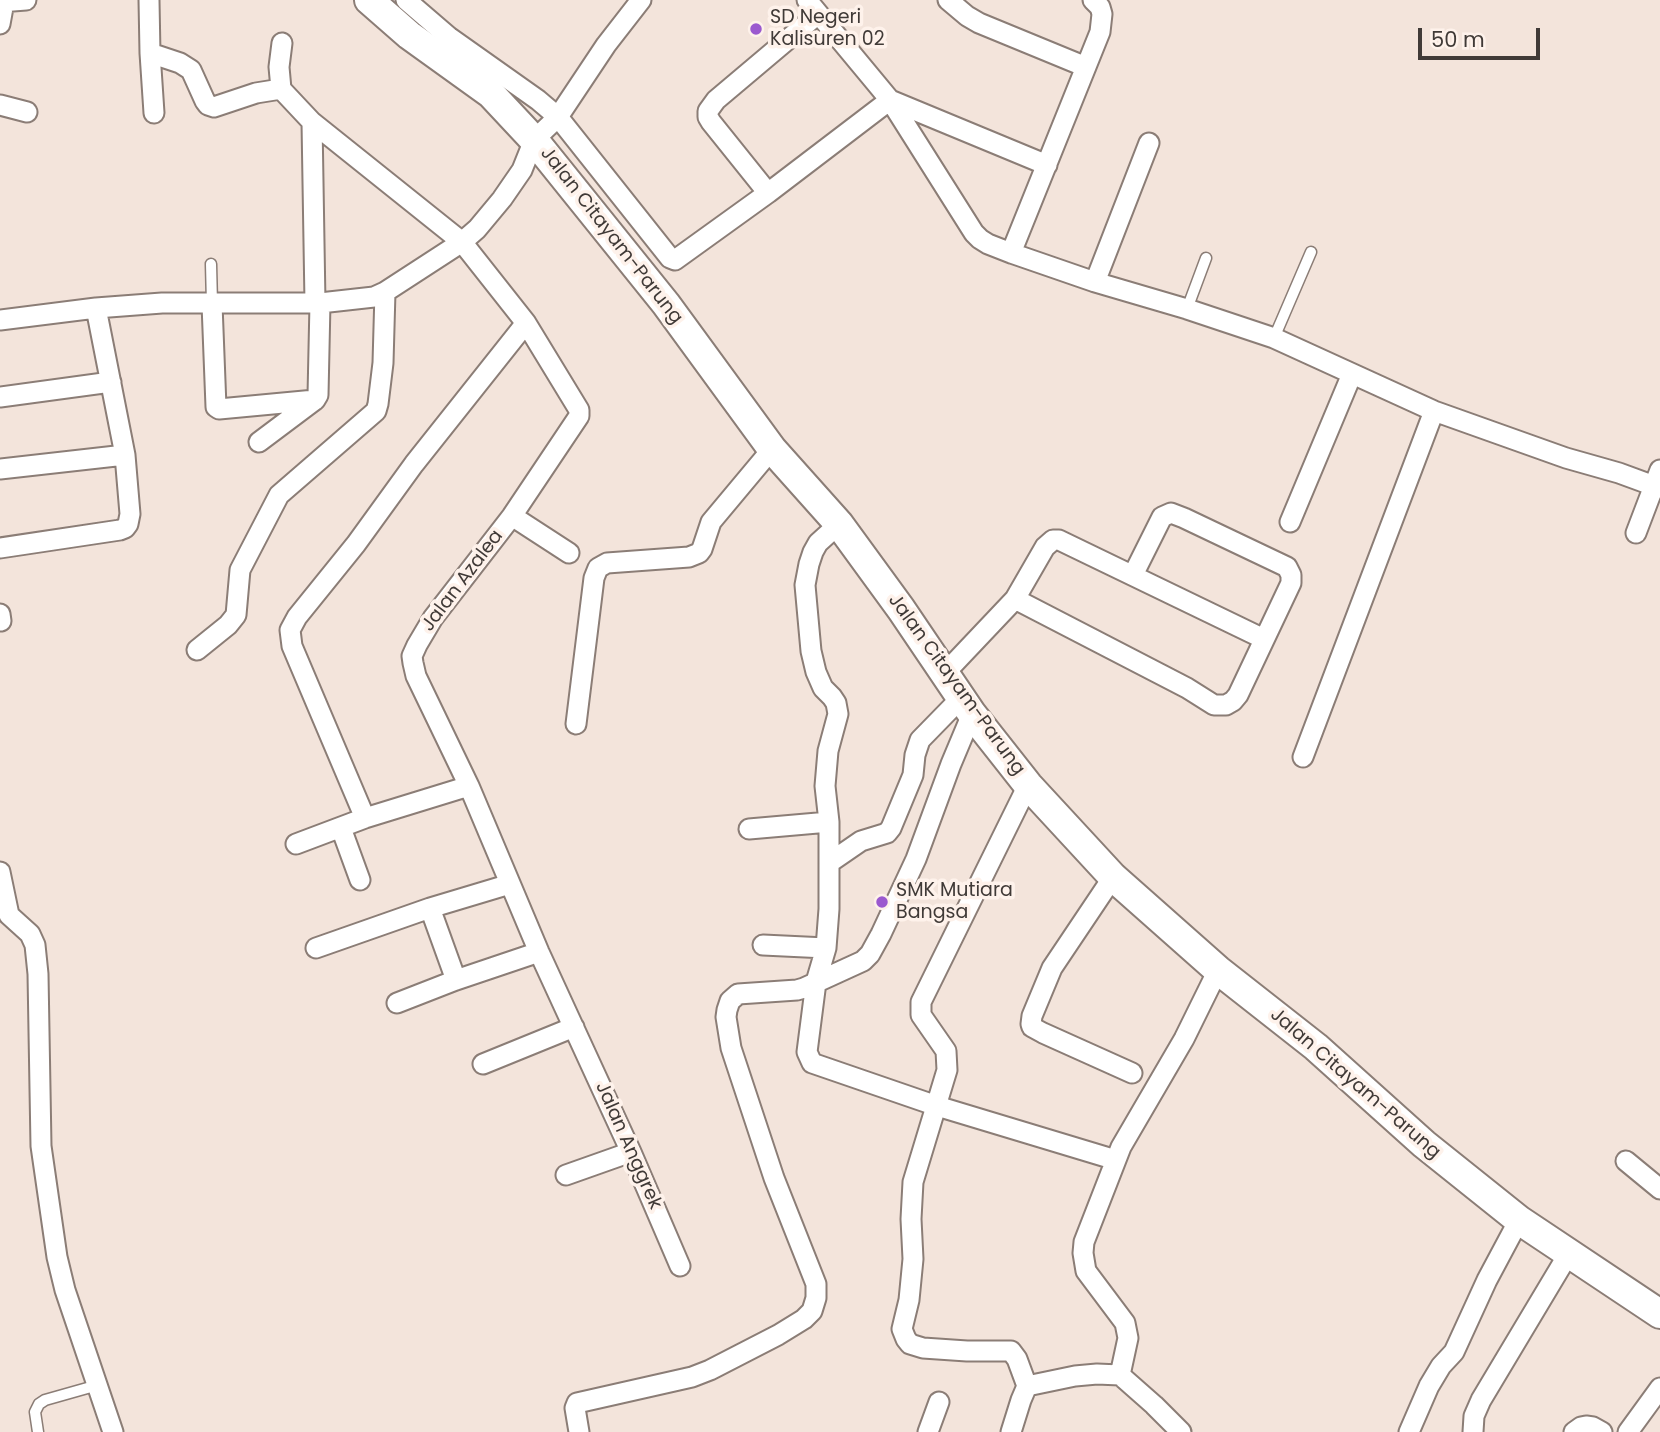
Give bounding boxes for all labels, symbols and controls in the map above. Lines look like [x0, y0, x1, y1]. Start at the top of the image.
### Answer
place label: SD Negeri Kalisuren 02 [770, 7, 885, 51]
scale bar [1422, 14, 1544, 58]
marker: SD Negeri Kalisuren 02 [748, 21, 764, 37]
text: 50 m [1431, 25, 1485, 54]
street label: Jalan Citayam-Parung [535, 143, 687, 329]
street label: Jalan Azalea [417, 526, 509, 636]
street label: Jalan Citayam-Parung [883, 590, 1029, 780]
place label: SMK Mutiara Bangsa [896, 880, 1013, 924]
marker: SMK Mutiara Bangsa [874, 894, 890, 910]
street label: Jalan Citayam-Parung [1265, 1004, 1445, 1164]
street label: Jalan Anggrek [590, 1079, 666, 1213]

